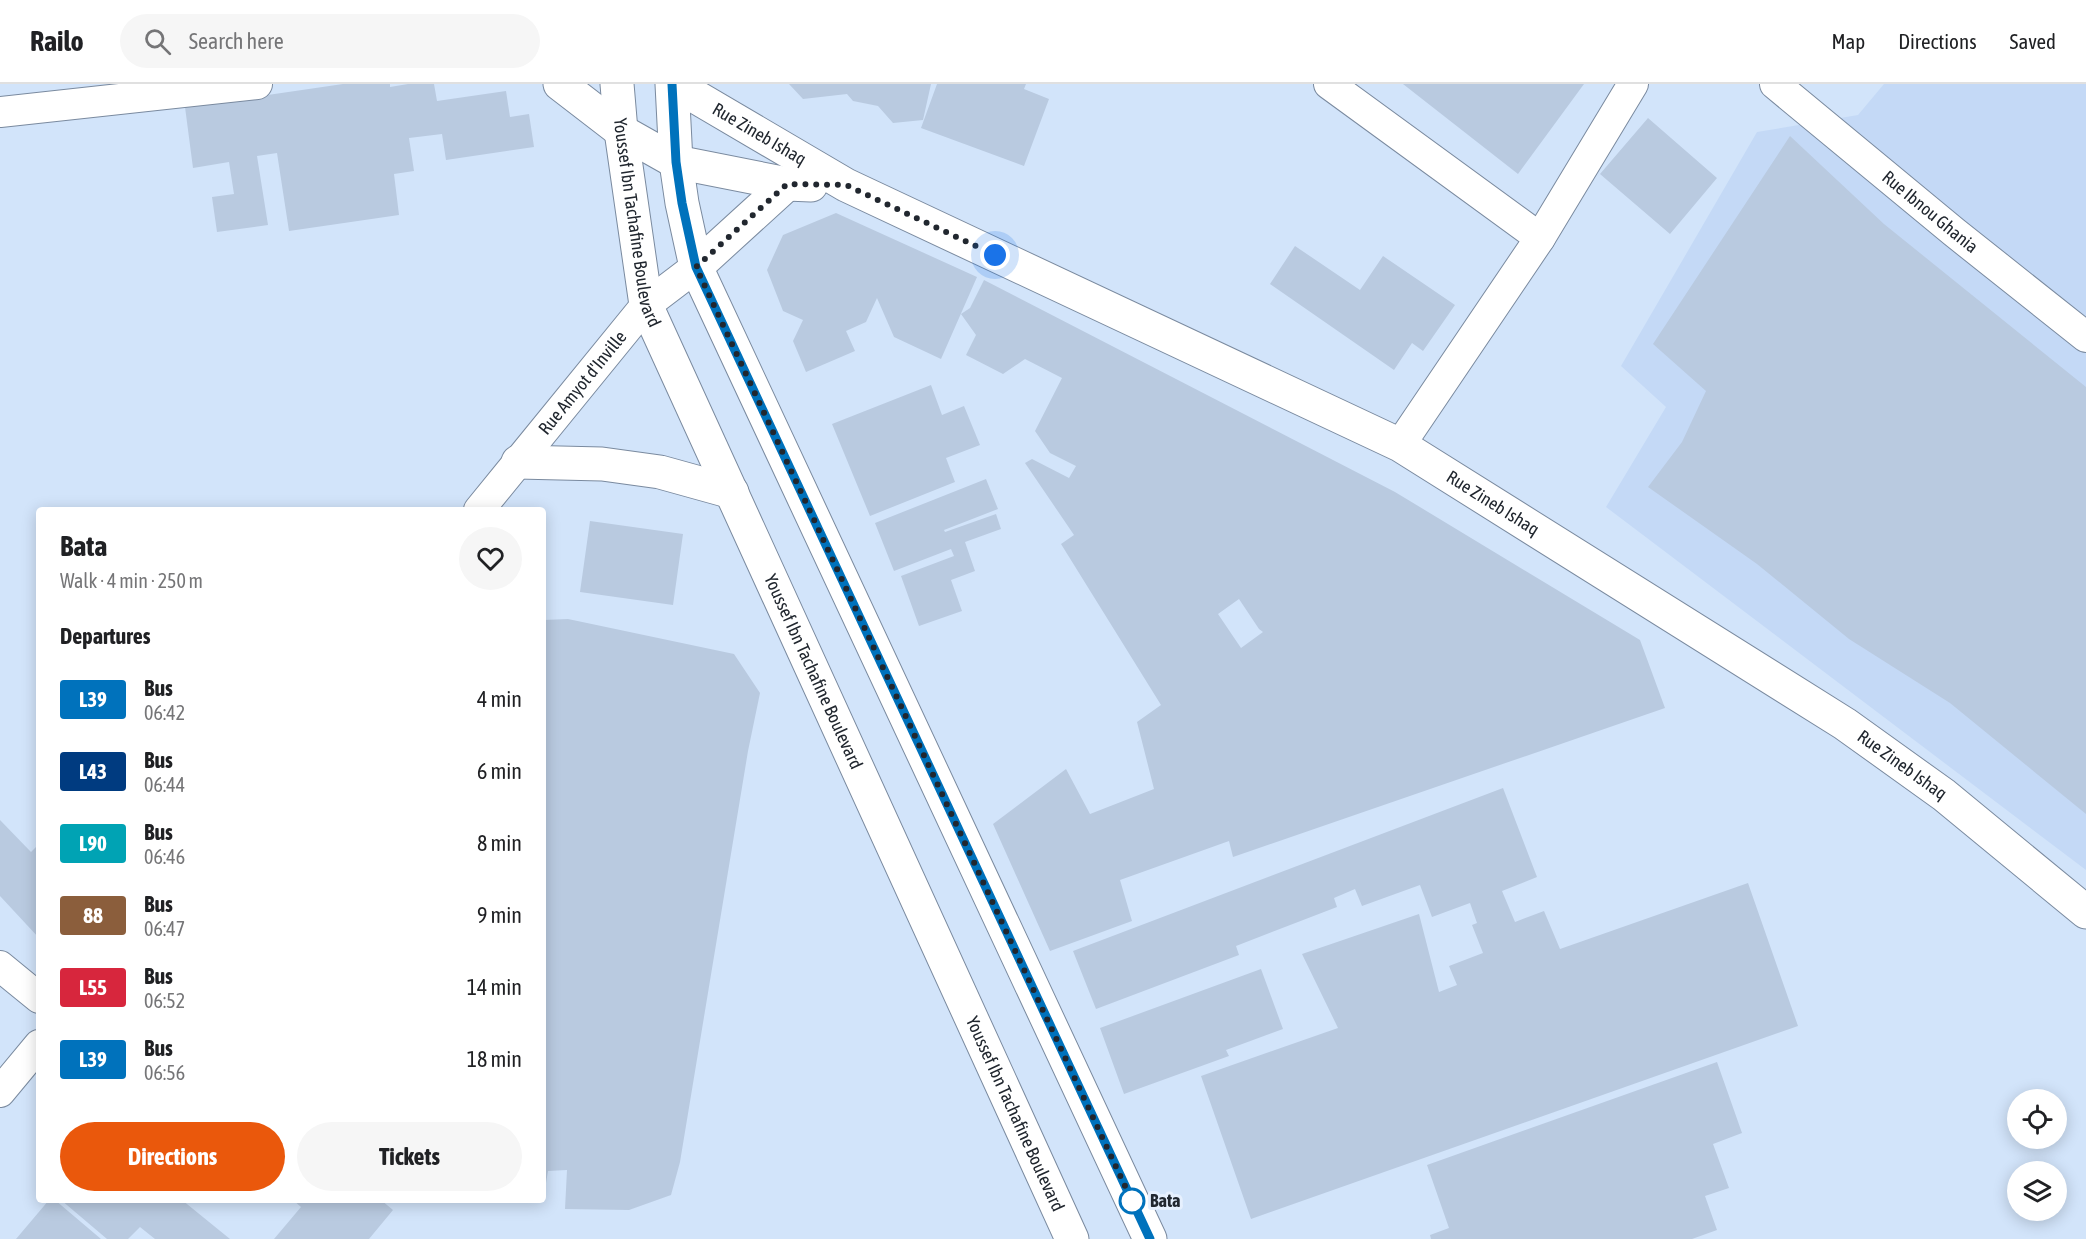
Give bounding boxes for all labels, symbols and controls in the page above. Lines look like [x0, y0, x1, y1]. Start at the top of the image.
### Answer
search box [120, 14, 540, 68]
text: Railo [30, 25, 84, 57]
icon: search [141, 25, 174, 58]
text: Search here [189, 28, 284, 54]
text: Map [1831, 29, 1865, 53]
text: Directions [1898, 29, 1977, 53]
text: Saved [2010, 29, 2056, 53]
street label: Rue Zineb Ishaq [709, 98, 810, 169]
street label: Youssef Ibn Tachafine Boulevard [610, 117, 666, 330]
street label: Rue Ibnou Ghania [1878, 166, 1982, 257]
your location [980, 240, 1010, 270]
street label: Rue Amyot d'Inville [534, 326, 631, 439]
street label: Rue Zineb Ishaq [1443, 466, 1543, 540]
button: heart [459, 527, 522, 590]
text: Bata [60, 530, 107, 562]
text: Walk · 4 min · 250 m [60, 569, 203, 592]
street label: Youssef Ibn Tachafine Boulevard [760, 571, 867, 772]
text: Departures [60, 623, 150, 649]
text: Bus [144, 675, 173, 701]
text: 4 min [477, 686, 522, 712]
text: L39 [79, 687, 107, 711]
text: 06:42 [144, 701, 185, 724]
street label: Rue Zineb Ishaq [1854, 725, 1951, 804]
text: Bus [144, 747, 173, 773]
text: 6 min [477, 758, 522, 784]
text: L43 [79, 759, 107, 783]
text: 06:44 [144, 773, 185, 796]
text: Bus [144, 819, 173, 845]
text: 8 min [477, 830, 522, 856]
text: L90 [79, 831, 107, 855]
text: 06:46 [144, 845, 185, 868]
text: Bus [144, 891, 173, 917]
text: 9 min [477, 902, 522, 928]
text: 88 [83, 903, 103, 927]
text: 06:47 [144, 917, 185, 940]
text: Bus [144, 963, 173, 989]
text: 14 min [467, 974, 522, 1000]
text: L55 [79, 975, 107, 999]
text: 06:52 [144, 989, 185, 1012]
street label: Youssef Ibn Tachafine Boulevard [962, 1013, 1069, 1214]
text: Bus [144, 1035, 173, 1061]
text: 18 min [467, 1046, 522, 1072]
text: L39 [79, 1047, 107, 1071]
text: 06:56 [144, 1061, 185, 1084]
map controls [2007, 1089, 2067, 1221]
button: locate [2007, 1089, 2067, 1149]
button: Directions [60, 1122, 285, 1191]
button: Tickets [297, 1122, 522, 1191]
button: layers [2007, 1161, 2067, 1221]
marker: Bata [1119, 1188, 1145, 1214]
place label: Bata [1150, 1190, 1180, 1211]

